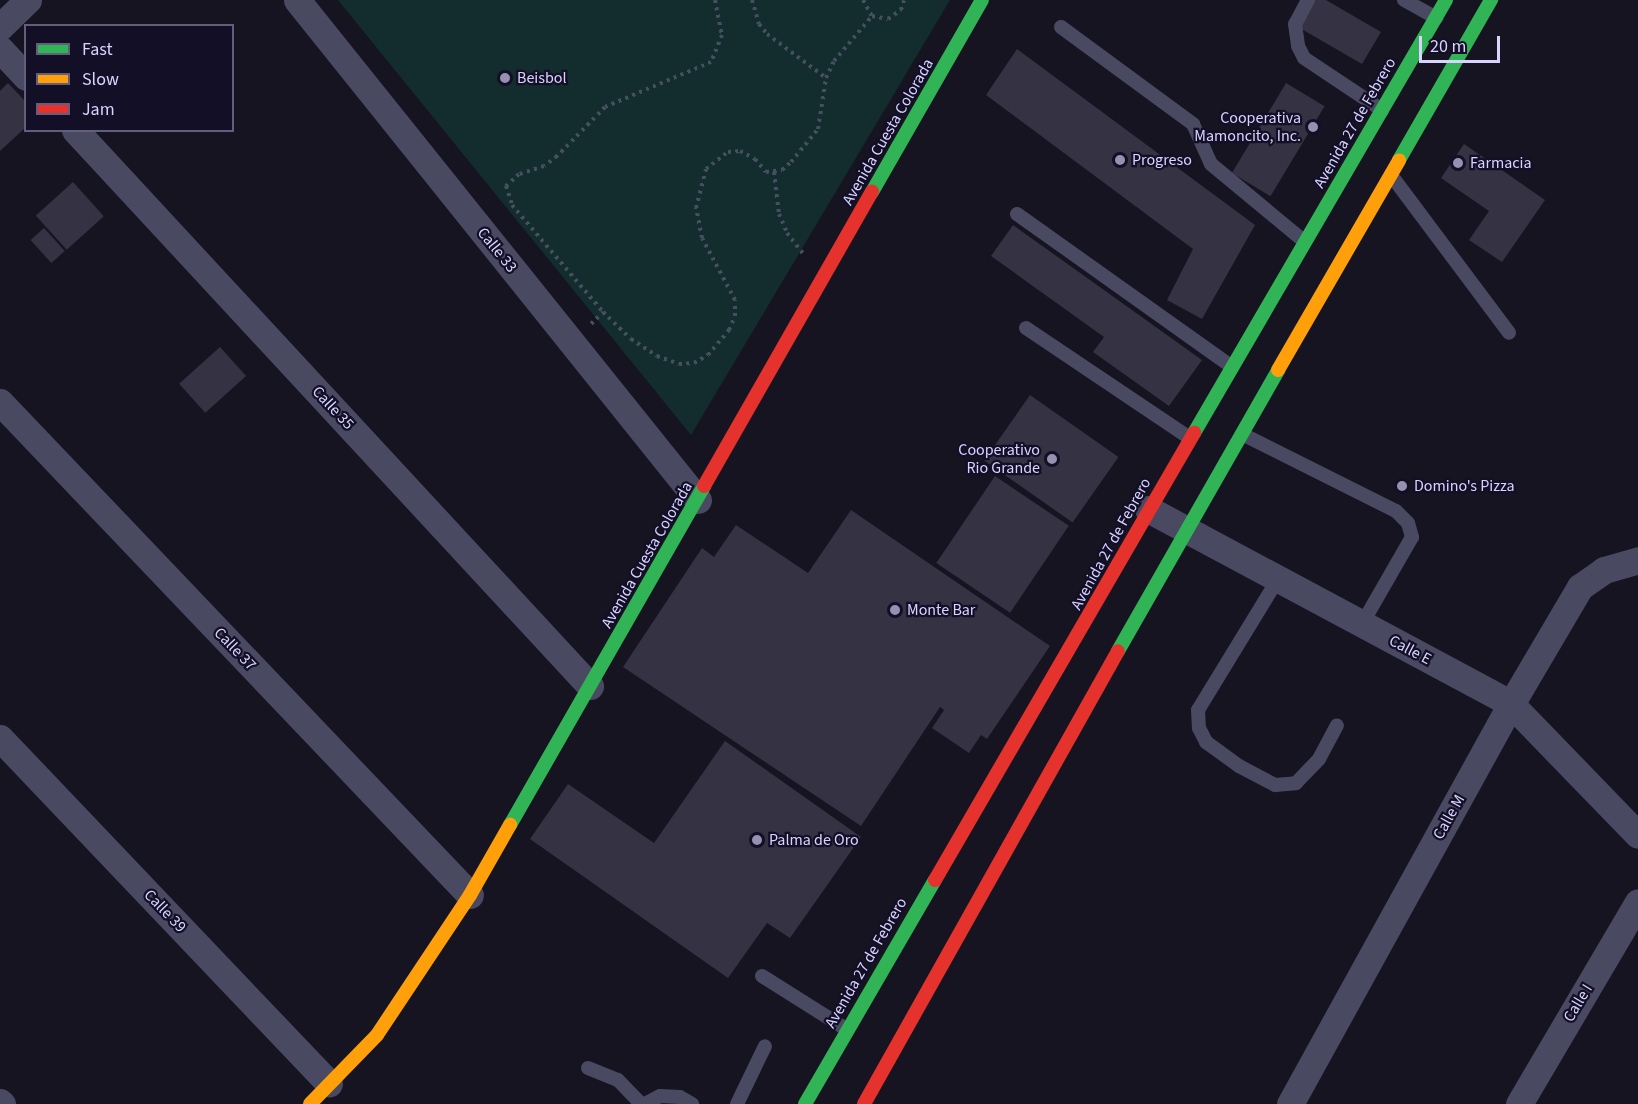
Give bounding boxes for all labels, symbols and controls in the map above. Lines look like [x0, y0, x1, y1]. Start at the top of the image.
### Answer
legend [24, 24, 234, 132]
scale bar [1422, 24, 1503, 62]
text: 20 m [1430, 34, 1466, 59]
text: Fast [82, 37, 113, 62]
street label: Avenida 27 de Febrero [1310, 54, 1400, 192]
street label: Avenida Cuesta Colorada [838, 55, 938, 209]
text: Slow [82, 67, 119, 92]
place label: Beisbol [517, 68, 567, 88]
marker: Beisbol [498, 71, 512, 85]
text: Jam [82, 97, 115, 122]
place label: Cooperativa Mamoncito, Inc. [1194, 108, 1301, 146]
marker: Cooperativa Mamoncito, Inc. [1306, 120, 1320, 134]
place label: Progreso [1132, 150, 1192, 170]
marker: Progreso [1113, 153, 1127, 167]
place label: Farmacia [1470, 153, 1532, 173]
marker: Farmacia [1451, 156, 1465, 170]
street label: Calle 33 [473, 224, 521, 276]
street label: Calle 35 [308, 382, 358, 434]
place label: Cooperativo Rio Grande [958, 440, 1040, 478]
marker: Cooperativo Rio Grande [1045, 452, 1059, 466]
street label: Avenida 27 de Febrero [1067, 475, 1155, 613]
place label: Domino's Pizza [1414, 476, 1515, 496]
street label: Avenida Cuesta Colorada [597, 478, 697, 632]
marker: Domino's Pizza [1395, 479, 1409, 493]
place label: Monte Bar [907, 600, 975, 620]
marker: Monte Bar [888, 603, 902, 617]
street label: Calle 37 [210, 623, 260, 675]
street label: Calle E [1386, 631, 1434, 669]
street label: Calle M [1429, 791, 1469, 843]
place label: Palma de Oro [769, 830, 859, 850]
marker: Palma de Oro [750, 833, 764, 847]
street label: Calle 39 [140, 885, 190, 937]
street label: Avenida 27 de Febrero [821, 894, 911, 1032]
street label: Calle I [1559, 981, 1597, 1025]

